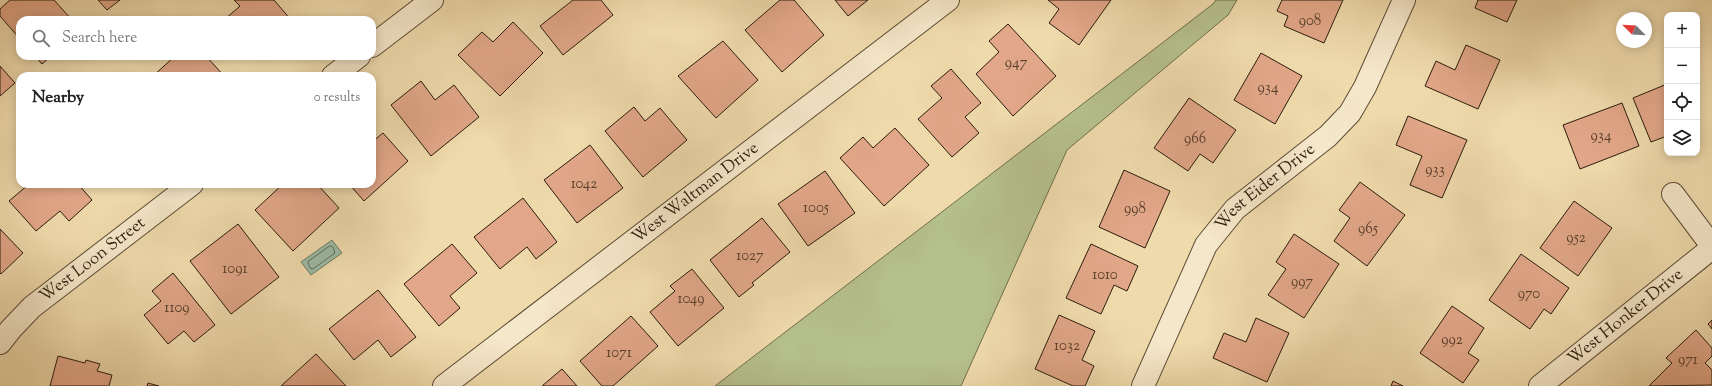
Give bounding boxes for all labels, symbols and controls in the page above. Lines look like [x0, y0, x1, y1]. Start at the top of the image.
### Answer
house number: 908 [1299, 11, 1321, 32]
north arrow [1616, 12, 1652, 48]
map controls [1664, 12, 1700, 156]
button: + [1664, 12, 1700, 48]
search box [16, 16, 376, 60]
icon: search [30, 27, 52, 49]
text: Search here [62, 28, 137, 49]
button: − [1664, 48, 1700, 84]
house number: 947 [1005, 53, 1028, 74]
house number: 934 [1258, 78, 1279, 99]
button: locate [1664, 84, 1700, 120]
text: Nearby [32, 86, 84, 110]
text: 0 results [314, 89, 360, 107]
button: layers [1664, 120, 1700, 156]
house number: 934 [1591, 126, 1612, 147]
house number: 966 [1184, 129, 1206, 150]
street label: West Waltman Drive [627, 137, 764, 250]
street label: West Eider Drive [1210, 138, 1321, 236]
house number: 933 [1425, 160, 1445, 181]
house number: 1042 [571, 174, 597, 195]
house number: 1005 [803, 198, 829, 219]
house number: 998 [1124, 199, 1146, 220]
street label: West Loon Street [35, 212, 151, 309]
house number: 965 [1358, 219, 1378, 240]
house number: 952 [1566, 228, 1586, 249]
house number: 1027 [736, 246, 764, 267]
house number: 1091 [222, 259, 248, 280]
street label: West Honker Drive [1563, 263, 1689, 371]
house number: 1010 [1092, 265, 1118, 286]
house number: 997 [1291, 272, 1314, 293]
house number: 970 [1518, 284, 1540, 305]
house number: 1049 [678, 289, 704, 310]
house number: 1109 [164, 298, 190, 319]
house number: 992 [1441, 330, 1463, 351]
house number: 1032 [1054, 336, 1080, 357]
house number: 1071 [606, 343, 632, 364]
house number: 971 [1678, 350, 1698, 371]

